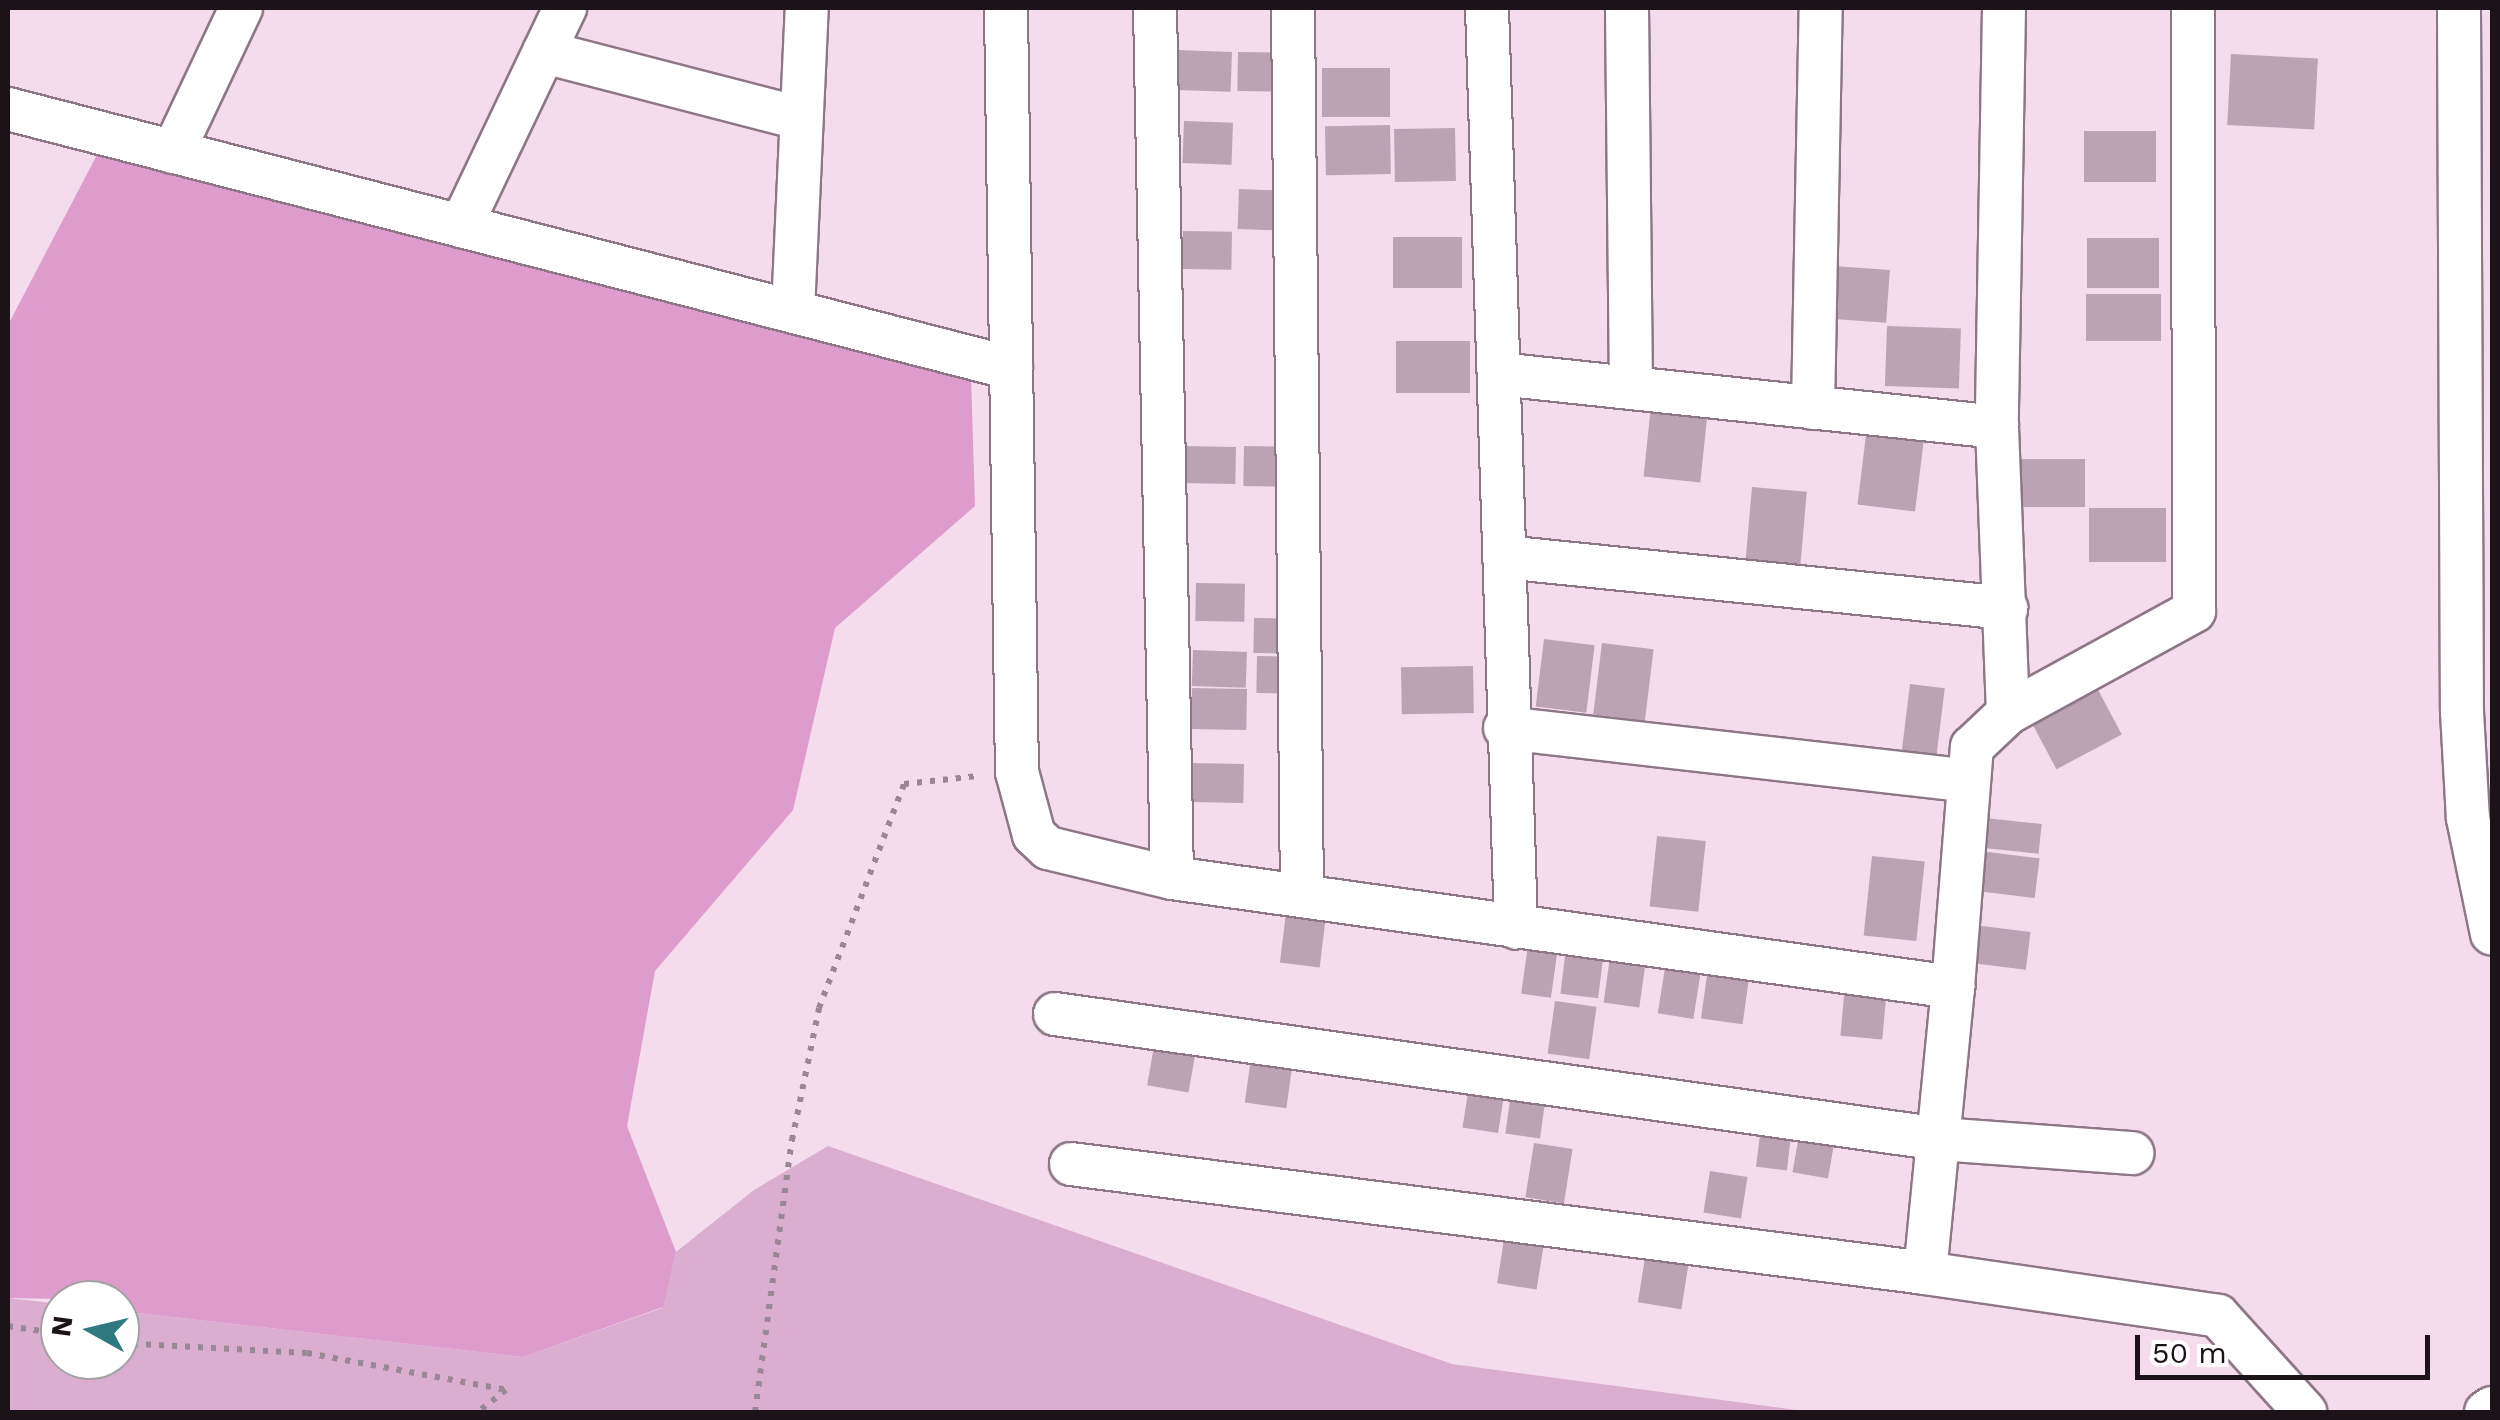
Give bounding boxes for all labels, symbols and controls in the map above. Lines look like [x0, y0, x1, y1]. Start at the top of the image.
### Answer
north arrow [40, 1280, 140, 1380]
text: N [44, 1313, 80, 1339]
scale bar [2140, 1315, 2435, 1377]
text: 50 m [2152, 1335, 2227, 1370]

